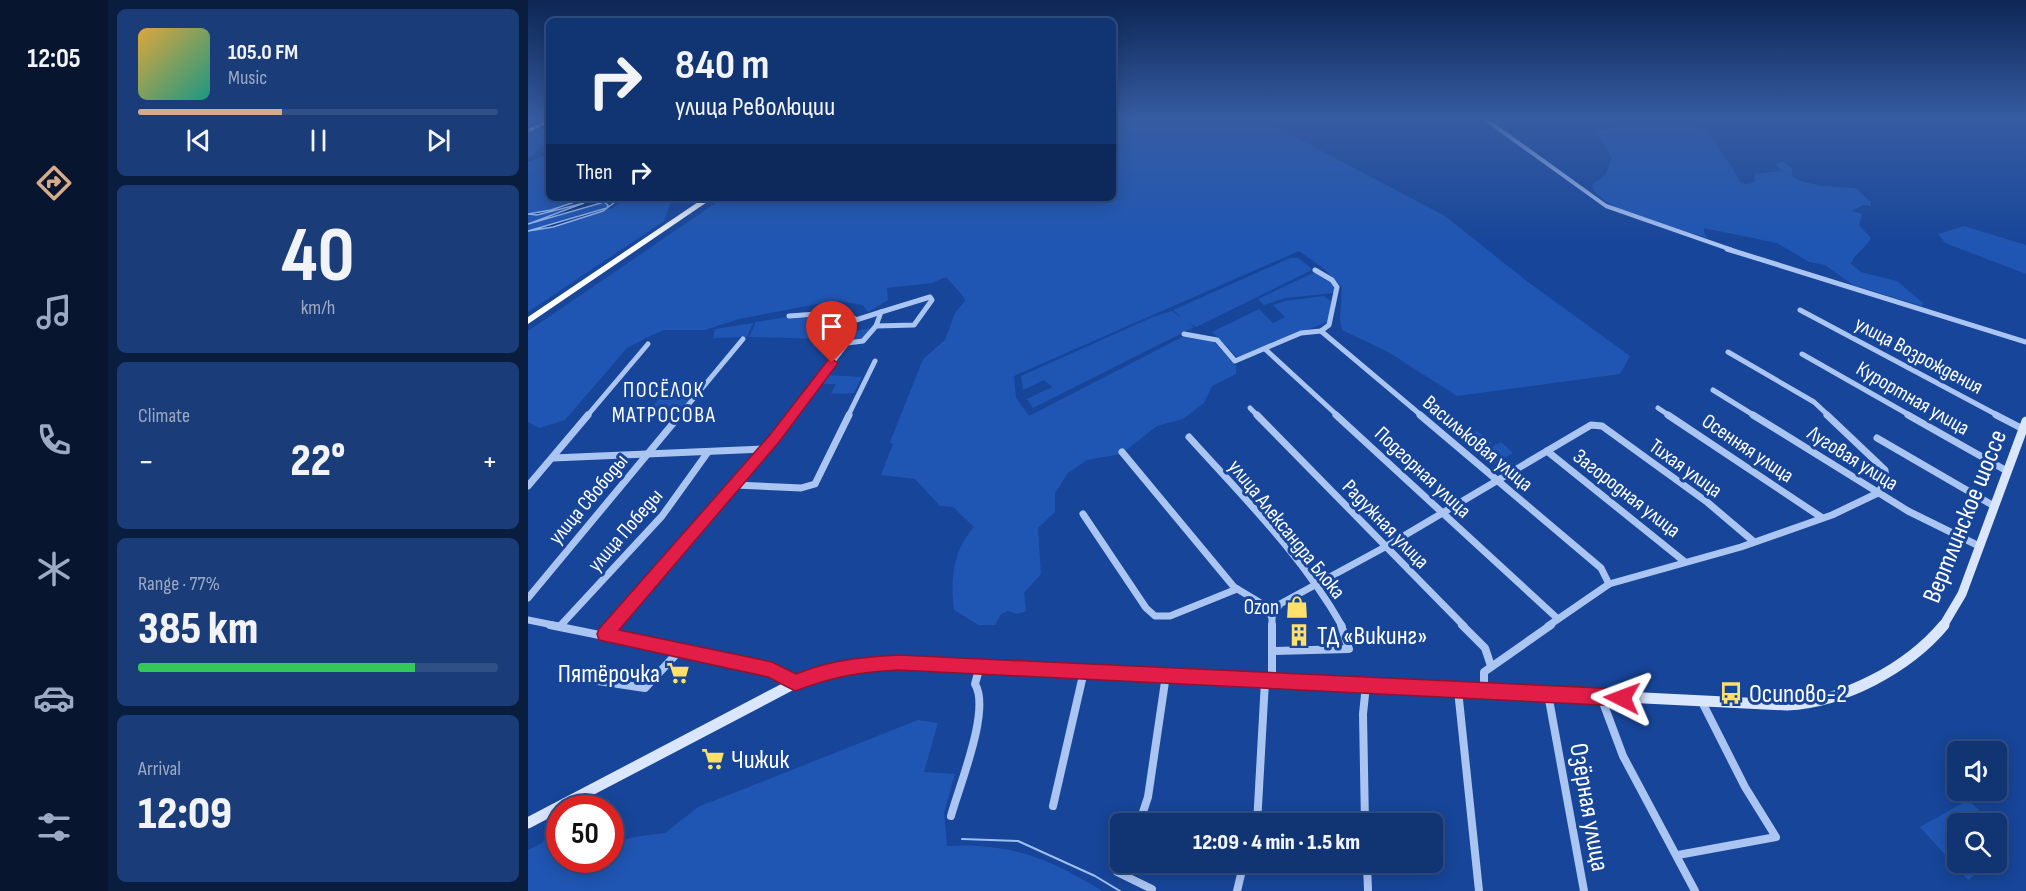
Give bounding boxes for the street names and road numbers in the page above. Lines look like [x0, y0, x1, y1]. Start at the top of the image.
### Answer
street label: улица Возрождения [1850, 311, 1987, 400]
street label: Курортная улица [1852, 356, 1974, 441]
street label: Васильковая улица [1418, 390, 1538, 497]
street label: Осенняя улица [1697, 409, 1798, 488]
street label: Луговая улица [1802, 420, 1903, 496]
street label: Подгорная улица [1369, 421, 1476, 523]
street label: Вертлинское шоссе [1917, 426, 2014, 608]
street label: Тихая улица [1644, 434, 1727, 503]
street label: Загородная улица [1568, 444, 1685, 543]
street label: улица Свободы [543, 449, 633, 550]
street label: улица Александра Блока [1223, 455, 1350, 604]
street label: Радужная улица [1337, 475, 1434, 574]
street label: улица Победы [583, 484, 668, 577]
street label: Озёрная улица [1562, 741, 1615, 874]

